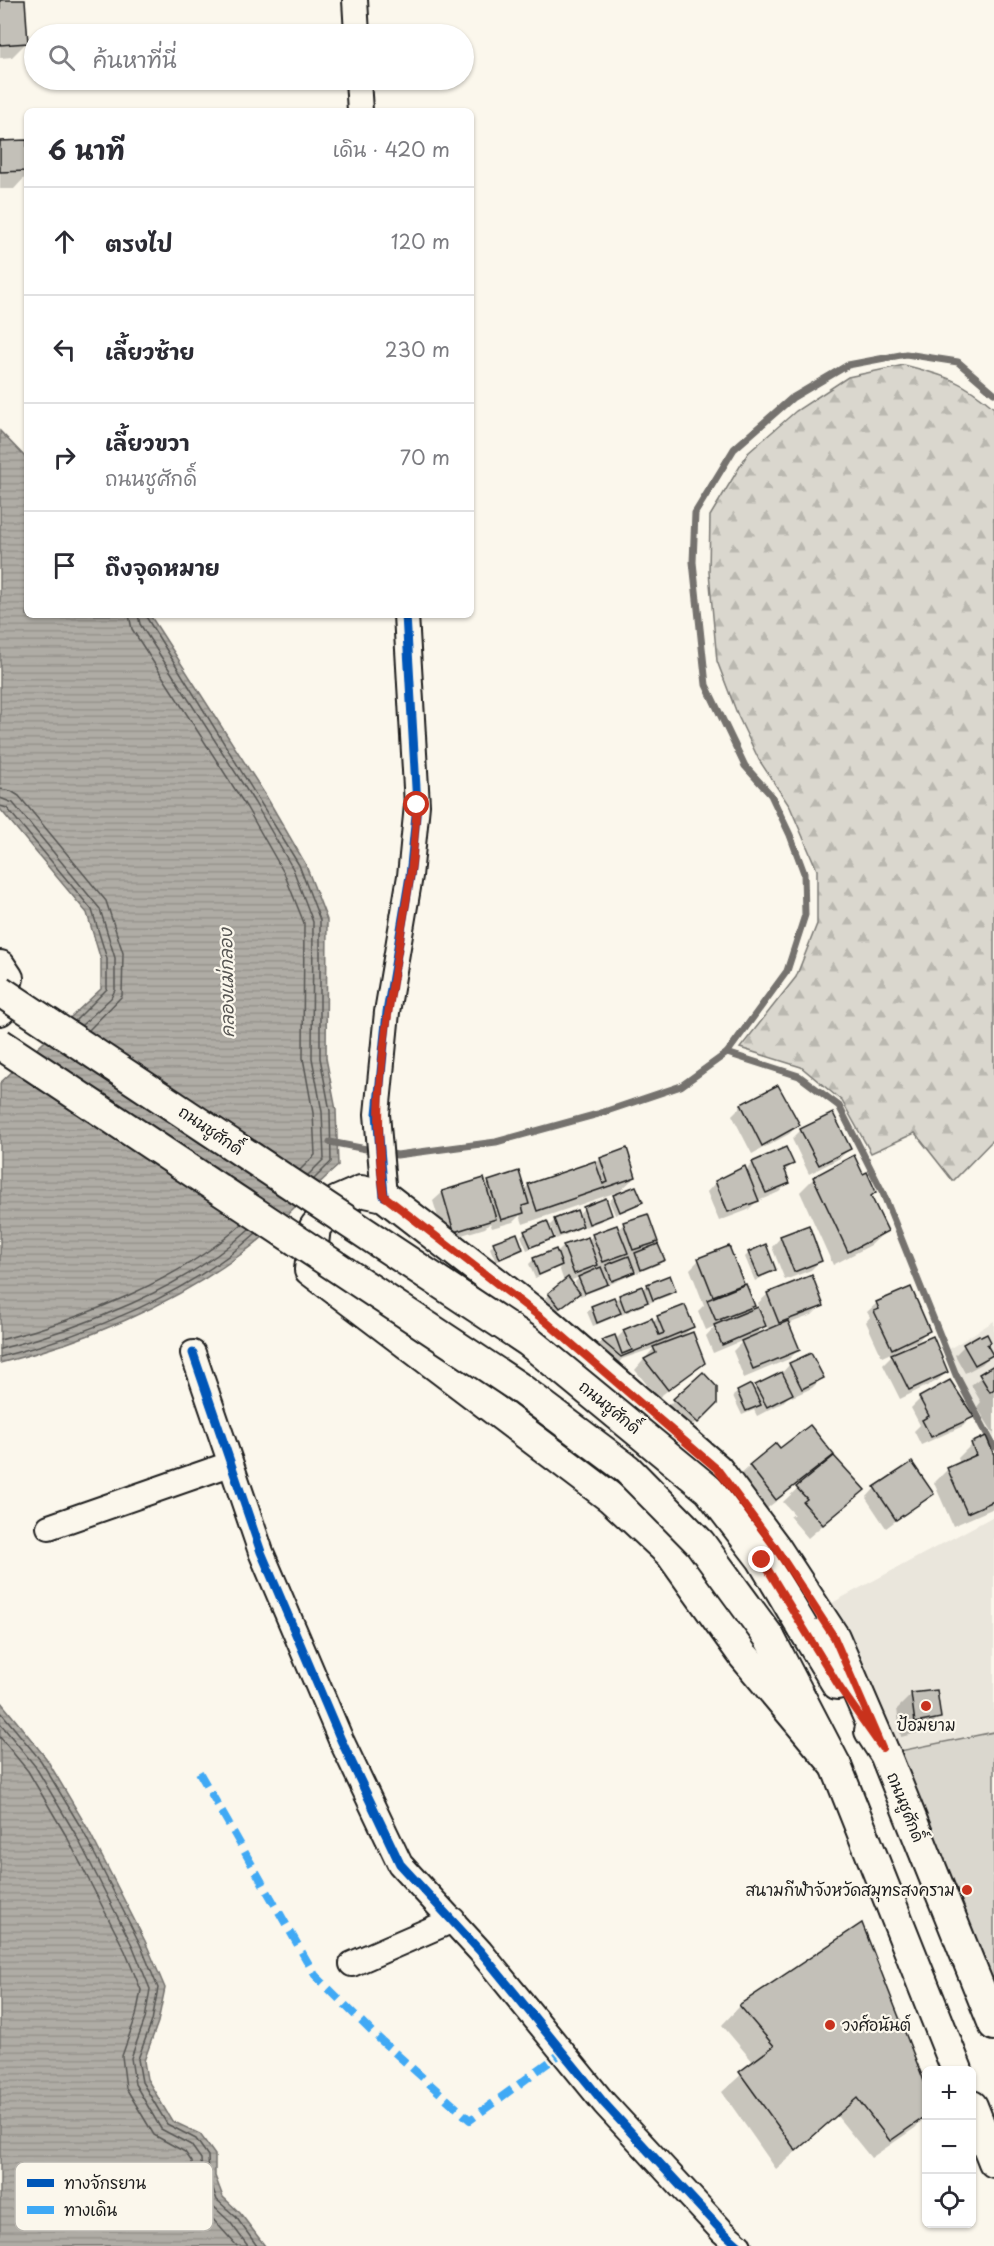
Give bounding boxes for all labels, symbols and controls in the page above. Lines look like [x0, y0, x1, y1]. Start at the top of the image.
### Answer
search box [24, 24, 474, 90]
icon: search [45, 41, 78, 74]
text: ค้นหาที่นี่ [93, 42, 177, 75]
text: 6 นาที [48, 130, 125, 169]
text: เดิน · 420 m [333, 134, 450, 164]
icon: ahead [48, 225, 81, 258]
text: ตรงไป [105, 226, 173, 259]
text: 120 m [391, 226, 450, 256]
icon: left [48, 333, 81, 366]
text: เลี้ยวซ้าย [105, 334, 195, 367]
text: 230 m [385, 334, 450, 364]
text: เลี้ยวขวา [105, 425, 189, 458]
icon: right [48, 441, 81, 474]
text: 70 m [400, 442, 450, 472]
text: ถนนชูศักดิ์ [105, 463, 197, 493]
icon: arrive [48, 549, 81, 582]
text: ถึงจุดหมาย [105, 550, 220, 583]
route start [403, 791, 429, 817]
water label: คลองแม่กลอง [211, 926, 240, 1038]
street label: ถนนชูศักดิ์ [173, 1097, 250, 1161]
street label: ถนนชูศักดิ์ [573, 1372, 648, 1440]
route end [748, 1546, 774, 1572]
marker: ป้อมยาม [919, 1699, 933, 1713]
place label: ป้อมยาม [896, 1712, 956, 1736]
street label: ถนนชูศักดิ์ [880, 1767, 934, 1846]
place label: สนามกีฬาจังหวัดสมุทรสงคราม [746, 1877, 955, 1903]
marker: สนามกีฬาจังหวัดสมุทรสงคราม [960, 1883, 974, 1897]
place label: วงศ์อนันต์ [842, 2012, 911, 2036]
marker: วงศ์อนันต์ [823, 2018, 837, 2032]
map controls [922, 2066, 976, 2228]
button: + [922, 2066, 976, 2120]
button: − [922, 2120, 976, 2174]
legend [15, 2162, 213, 2231]
text: ทางจักรยาน [64, 2170, 147, 2194]
button: locate [922, 2174, 976, 2228]
text: ทางเดิน [64, 2197, 117, 2221]

